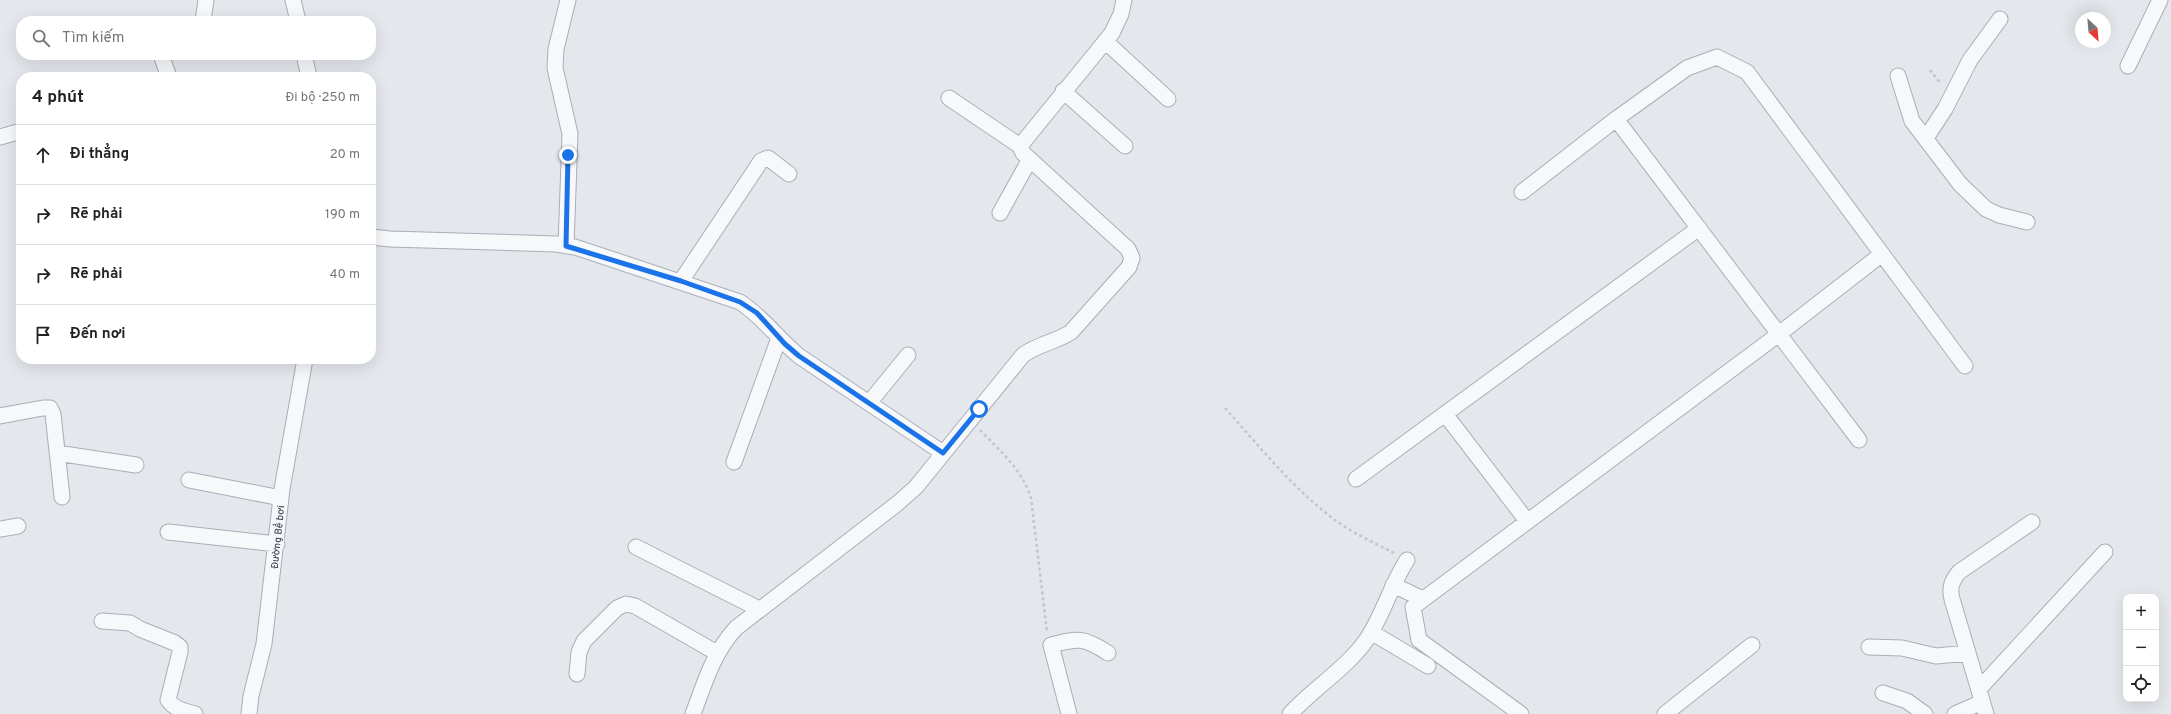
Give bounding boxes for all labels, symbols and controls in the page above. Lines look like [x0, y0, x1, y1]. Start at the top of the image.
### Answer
north arrow [2075, 12, 2111, 48]
search box [16, 16, 376, 60]
icon: search [30, 27, 52, 49]
text: Tìm kiếm [62, 29, 124, 48]
text: 4 phút [32, 87, 84, 109]
text: Đi bộ · 250 m [285, 90, 360, 106]
icon: ahead [32, 144, 54, 166]
text: Đi thẳng [70, 145, 129, 164]
route end [559, 146, 577, 164]
text: 20 m [330, 147, 360, 163]
icon: right [32, 204, 54, 226]
text: Rẽ phải [70, 205, 123, 224]
text: 190 m [325, 207, 360, 223]
icon: right [32, 264, 54, 286]
text: Rẽ phải [70, 265, 123, 284]
text: 40 m [330, 267, 360, 283]
icon: arrive [32, 324, 54, 346]
text: Đến nơi [70, 325, 126, 344]
route start [970, 400, 988, 418]
street label: Đường Bể bơi [269, 505, 288, 569]
map controls [2123, 594, 2159, 702]
button: + [2123, 594, 2159, 630]
button: − [2123, 630, 2159, 666]
button: locate [2123, 666, 2159, 702]

